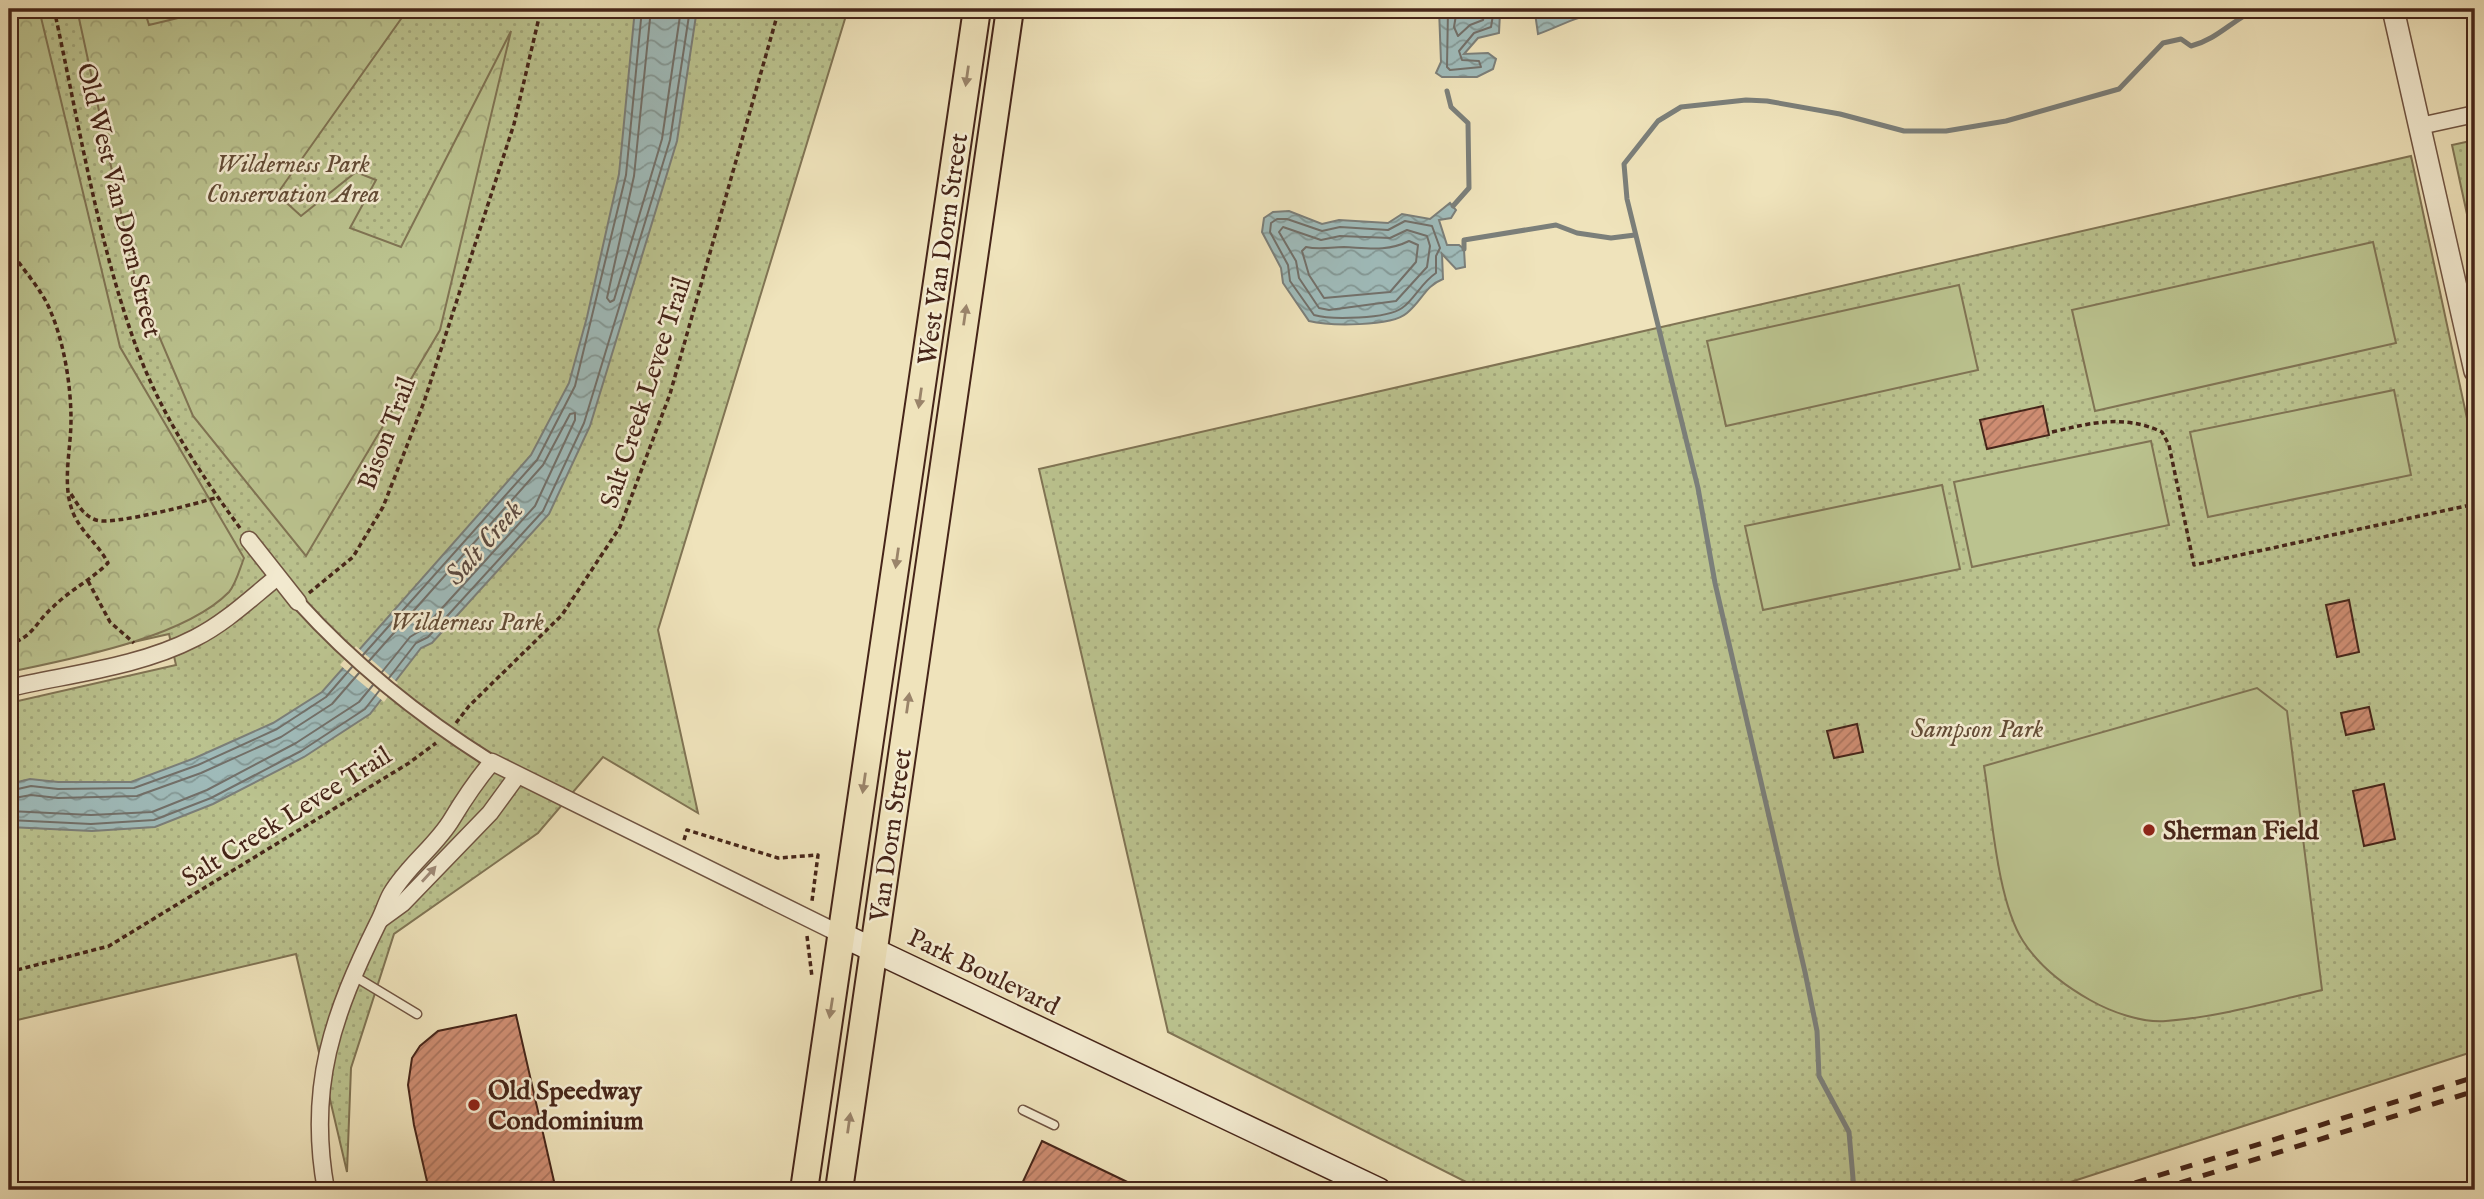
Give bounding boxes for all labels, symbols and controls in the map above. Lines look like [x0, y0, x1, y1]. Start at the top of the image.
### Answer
street label: Old West Van Dorn Street [68, 60, 169, 341]
one-way arrow [961, 65, 972, 87]
street label: West Van Dorn Street [911, 131, 976, 367]
park label: Wilderness Park Conservation Area [206, 148, 380, 211]
street label: Salt Creek Levee Trail [593, 272, 700, 512]
one-way arrow [960, 304, 971, 326]
street label: Bison Trail [351, 371, 424, 495]
one-way arrow [914, 387, 925, 409]
water label: Salt Creek [438, 494, 531, 593]
one-way arrow [891, 547, 902, 569]
park label: Wilderness Park [390, 606, 545, 639]
one-way arrow [903, 692, 914, 714]
park label: Sampson Park [1911, 713, 2044, 746]
street label: Salt Creek Levee Trail [176, 739, 399, 895]
street label: Van Dorn Street [863, 746, 920, 925]
one-way arrow [858, 772, 869, 794]
place label: Sherman Field [2163, 815, 2320, 848]
marker: Sherman Field [2141, 822, 2157, 838]
one-way arrow [420, 865, 436, 882]
street label: Park Boulevard [902, 921, 1065, 1023]
one-way arrow [825, 997, 836, 1019]
place label: Old Speedway Condominium [488, 1075, 644, 1138]
marker: Old Speedway Condominium [466, 1097, 482, 1113]
one-way arrow [844, 1112, 855, 1134]

